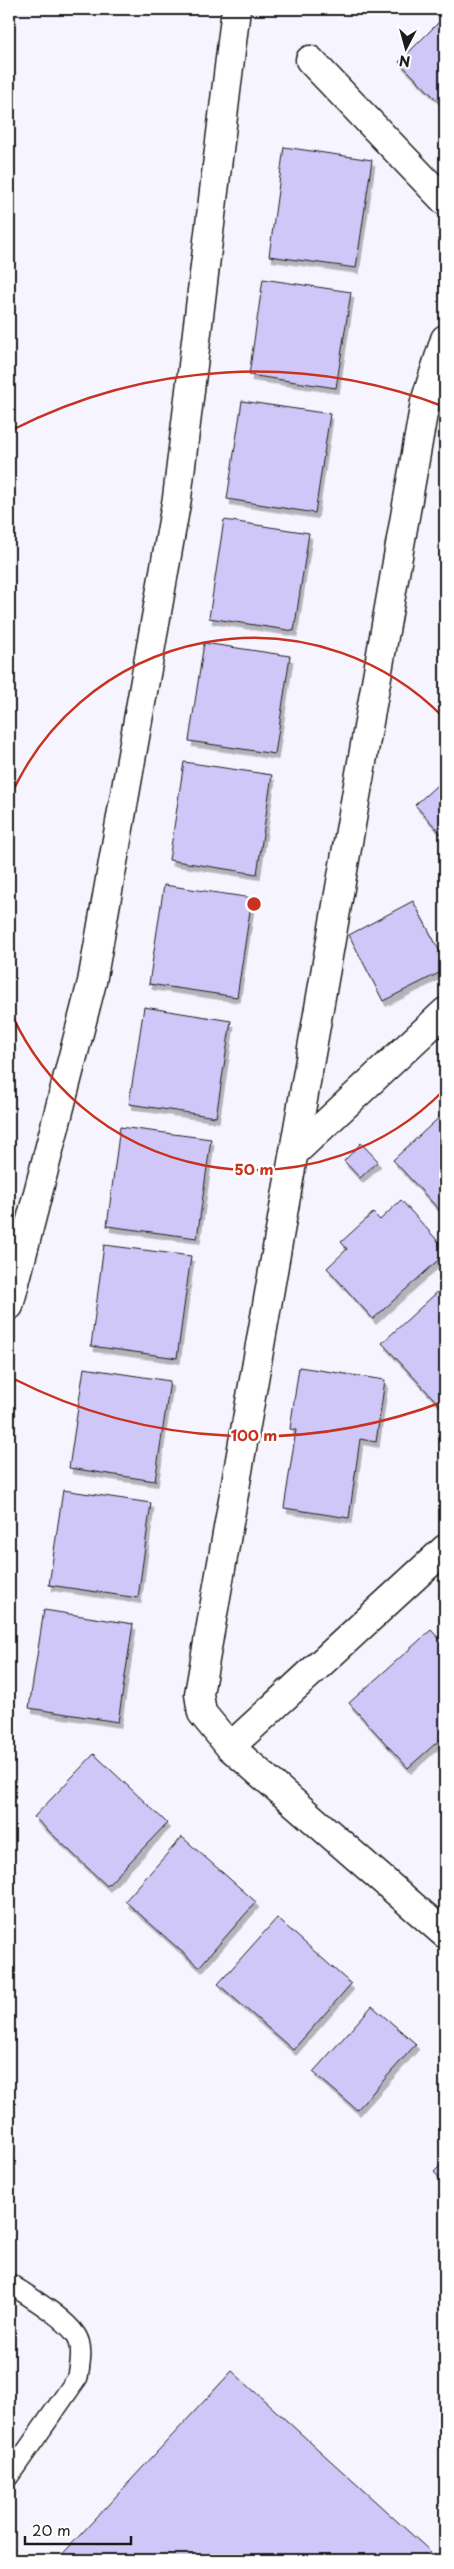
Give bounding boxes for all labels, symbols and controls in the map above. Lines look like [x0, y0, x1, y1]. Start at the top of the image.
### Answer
north arrow [382, 22, 432, 72]
text: N [398, 50, 411, 72]
centre of rings [245, 895, 263, 913]
text: 50 m [235, 1157, 273, 1180]
text: 100 m [231, 1423, 277, 1446]
scale bar [25, 2514, 131, 2546]
text: 20 m [32, 2518, 71, 2541]

